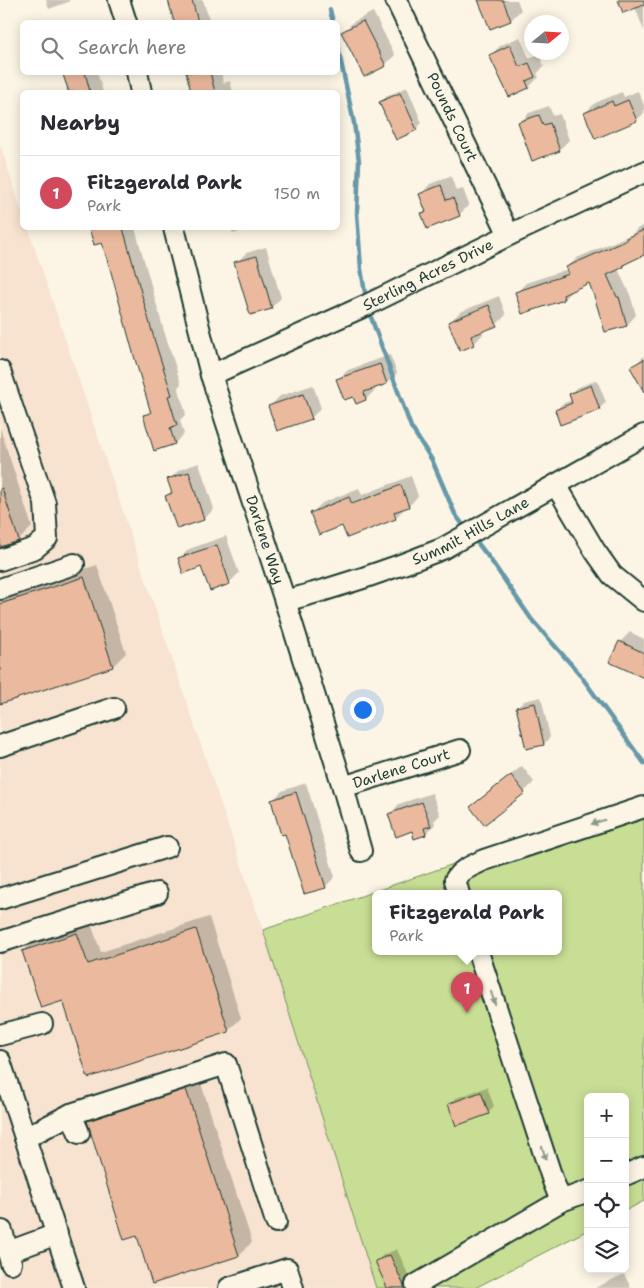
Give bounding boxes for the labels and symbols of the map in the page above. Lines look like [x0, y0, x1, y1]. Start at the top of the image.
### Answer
north arrow [524, 15, 569, 60]
street label: Pounds Court [422, 69, 482, 165]
street label: Sterling Acres Drive [359, 234, 497, 316]
street label: Summit Hills Lane [409, 492, 533, 570]
street label: Darlene Way [241, 493, 289, 587]
your location [350, 697, 376, 723]
street label: Darlene Court [350, 744, 452, 793]
one-way arrow [590, 819, 605, 827]
pin: 1 [451, 972, 483, 1013]
one-way arrow [490, 991, 498, 1006]
one-way arrow [540, 1145, 548, 1160]

